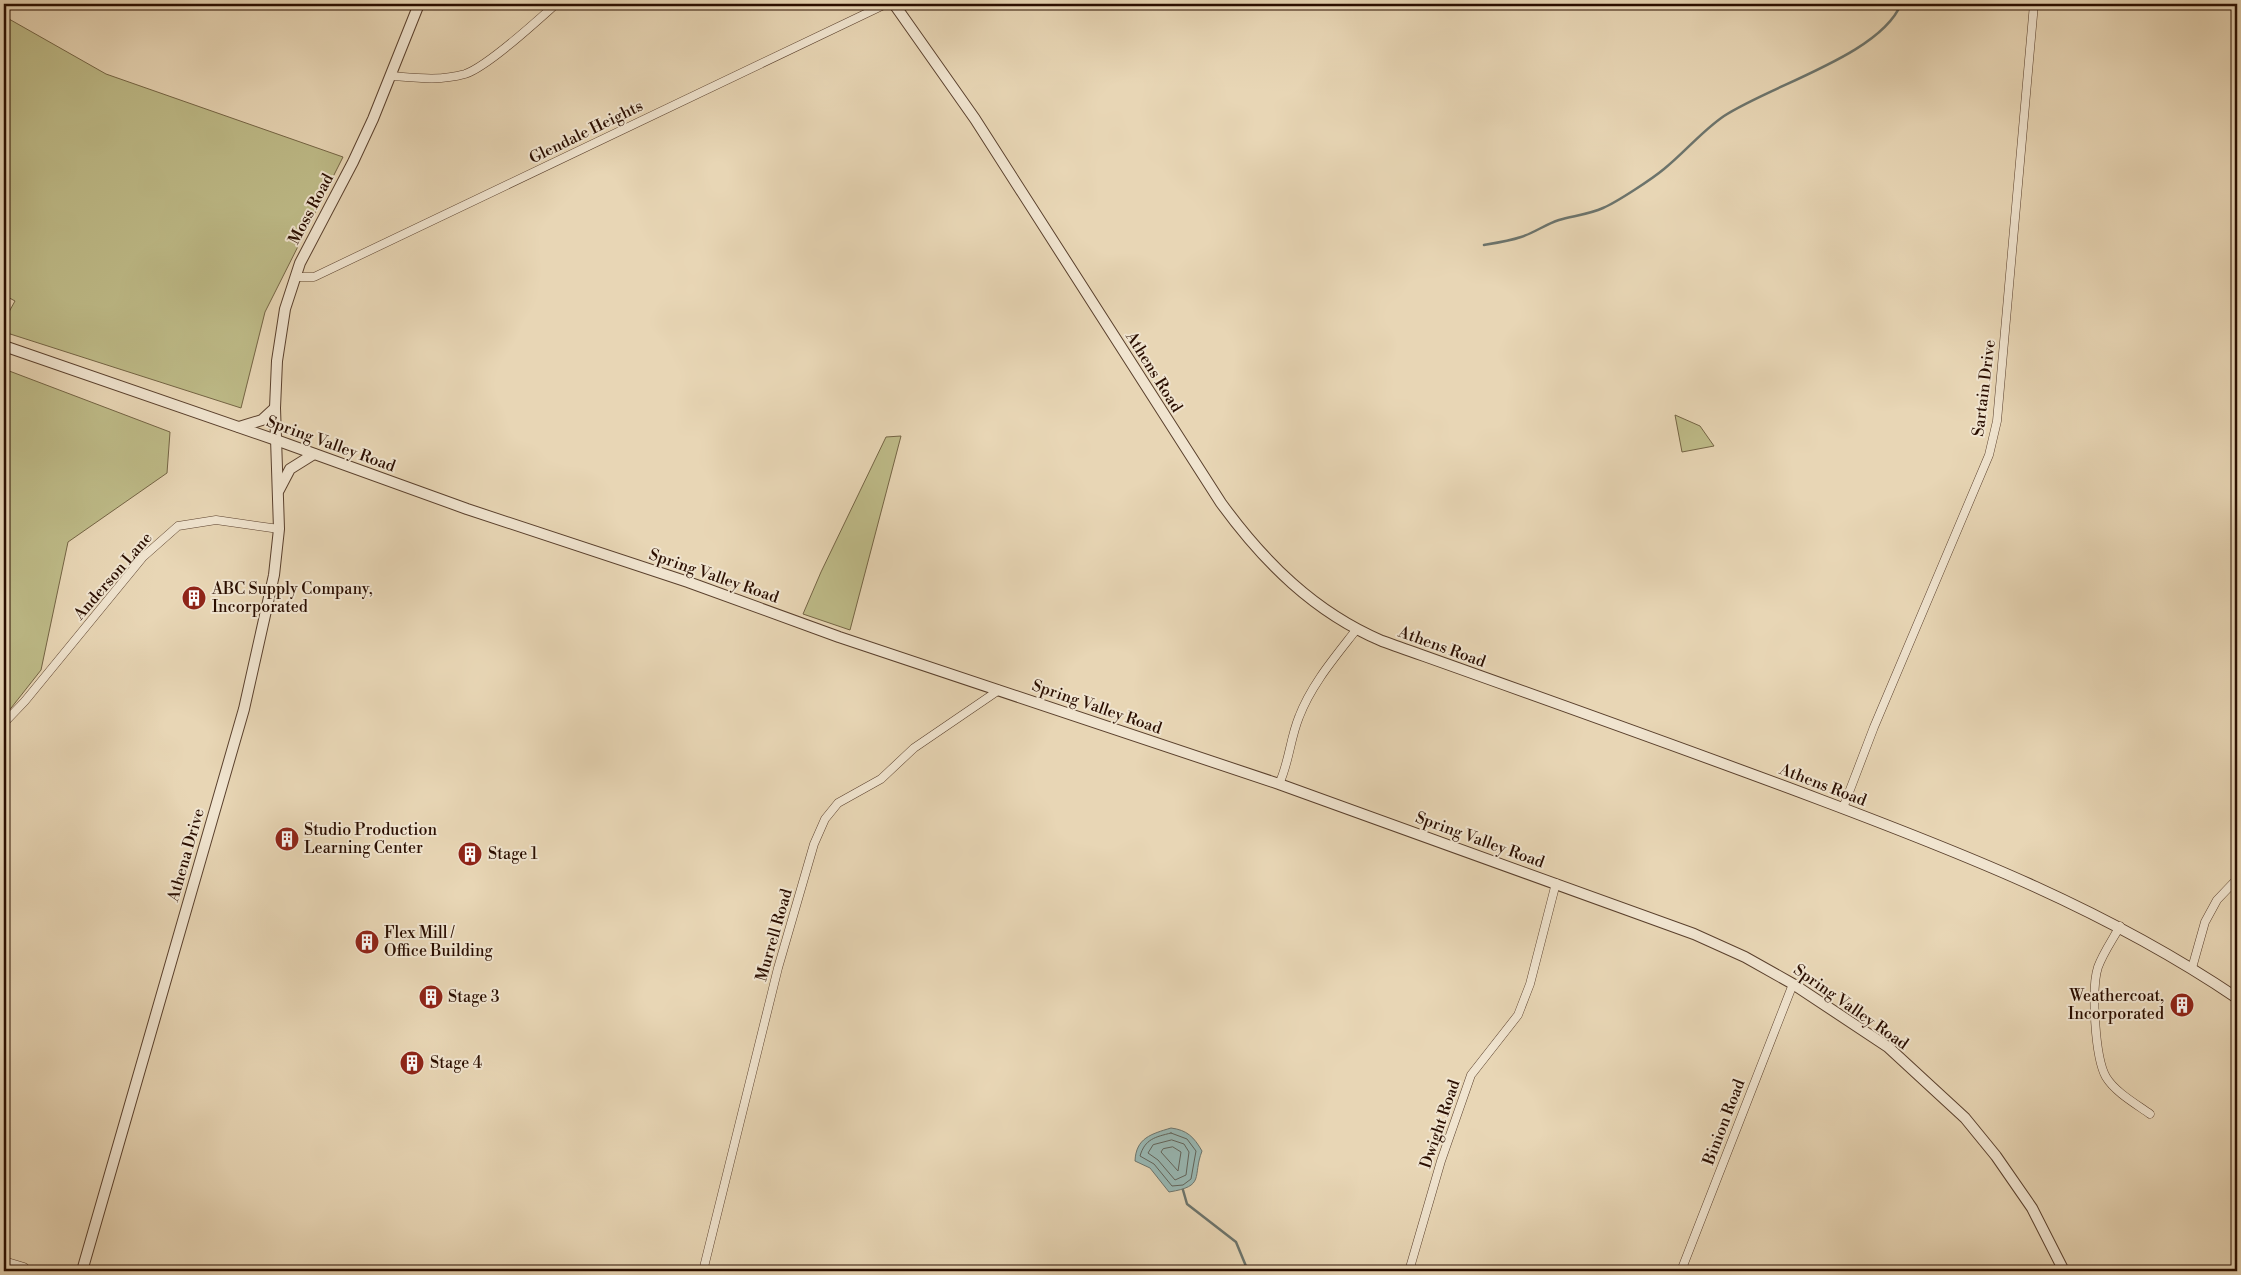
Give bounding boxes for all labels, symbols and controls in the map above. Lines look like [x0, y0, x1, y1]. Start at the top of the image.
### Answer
street label: Glendale Heights [526, 96, 646, 168]
street label: Moss Road [284, 170, 338, 248]
street label: Athens Road [1121, 327, 1187, 416]
street label: Sartain Drive [1968, 338, 2000, 438]
street label: Spring Valley Road [264, 411, 398, 477]
street label: Anderson Lane [69, 528, 157, 625]
street label: Spring Valley Road [646, 544, 782, 608]
place label: ABC Supply Company, Incorporated [211, 579, 373, 617]
building icon: ABC Supply Company, Incorporated [181, 585, 207, 611]
street label: Athens Road [1395, 622, 1488, 672]
street label: Spring Valley Road [1029, 675, 1165, 739]
street label: Athens Road [1776, 759, 1869, 811]
street label: Athena Drive [163, 806, 209, 905]
street label: Spring Valley Road [1413, 807, 1547, 873]
place label: Studio Production Learning Center [304, 820, 438, 858]
building icon: Studio Production Learning Center [274, 826, 300, 852]
building icon: Stage 1 [457, 841, 483, 867]
place label: Stage 1 [488, 844, 538, 864]
street label: Murrell Road [751, 886, 797, 984]
place label: Flex Mill / Office Building [384, 923, 494, 961]
building icon: Flex Mill / Office Building [354, 929, 380, 955]
street label: Spring Valley Road [1790, 960, 1912, 1054]
building icon: Stage 3 [418, 984, 444, 1010]
place label: Weathercoat, Incorporated [2068, 986, 2164, 1024]
place label: Stage 3 [448, 987, 500, 1007]
building icon: Weathercoat, Incorporated [2169, 992, 2195, 1018]
building icon: Stage 4 [399, 1050, 425, 1076]
place label: Stage 4 [430, 1053, 483, 1073]
street label: Binion Road [1698, 1076, 1750, 1169]
street label: Dwight Road [1415, 1077, 1465, 1171]

